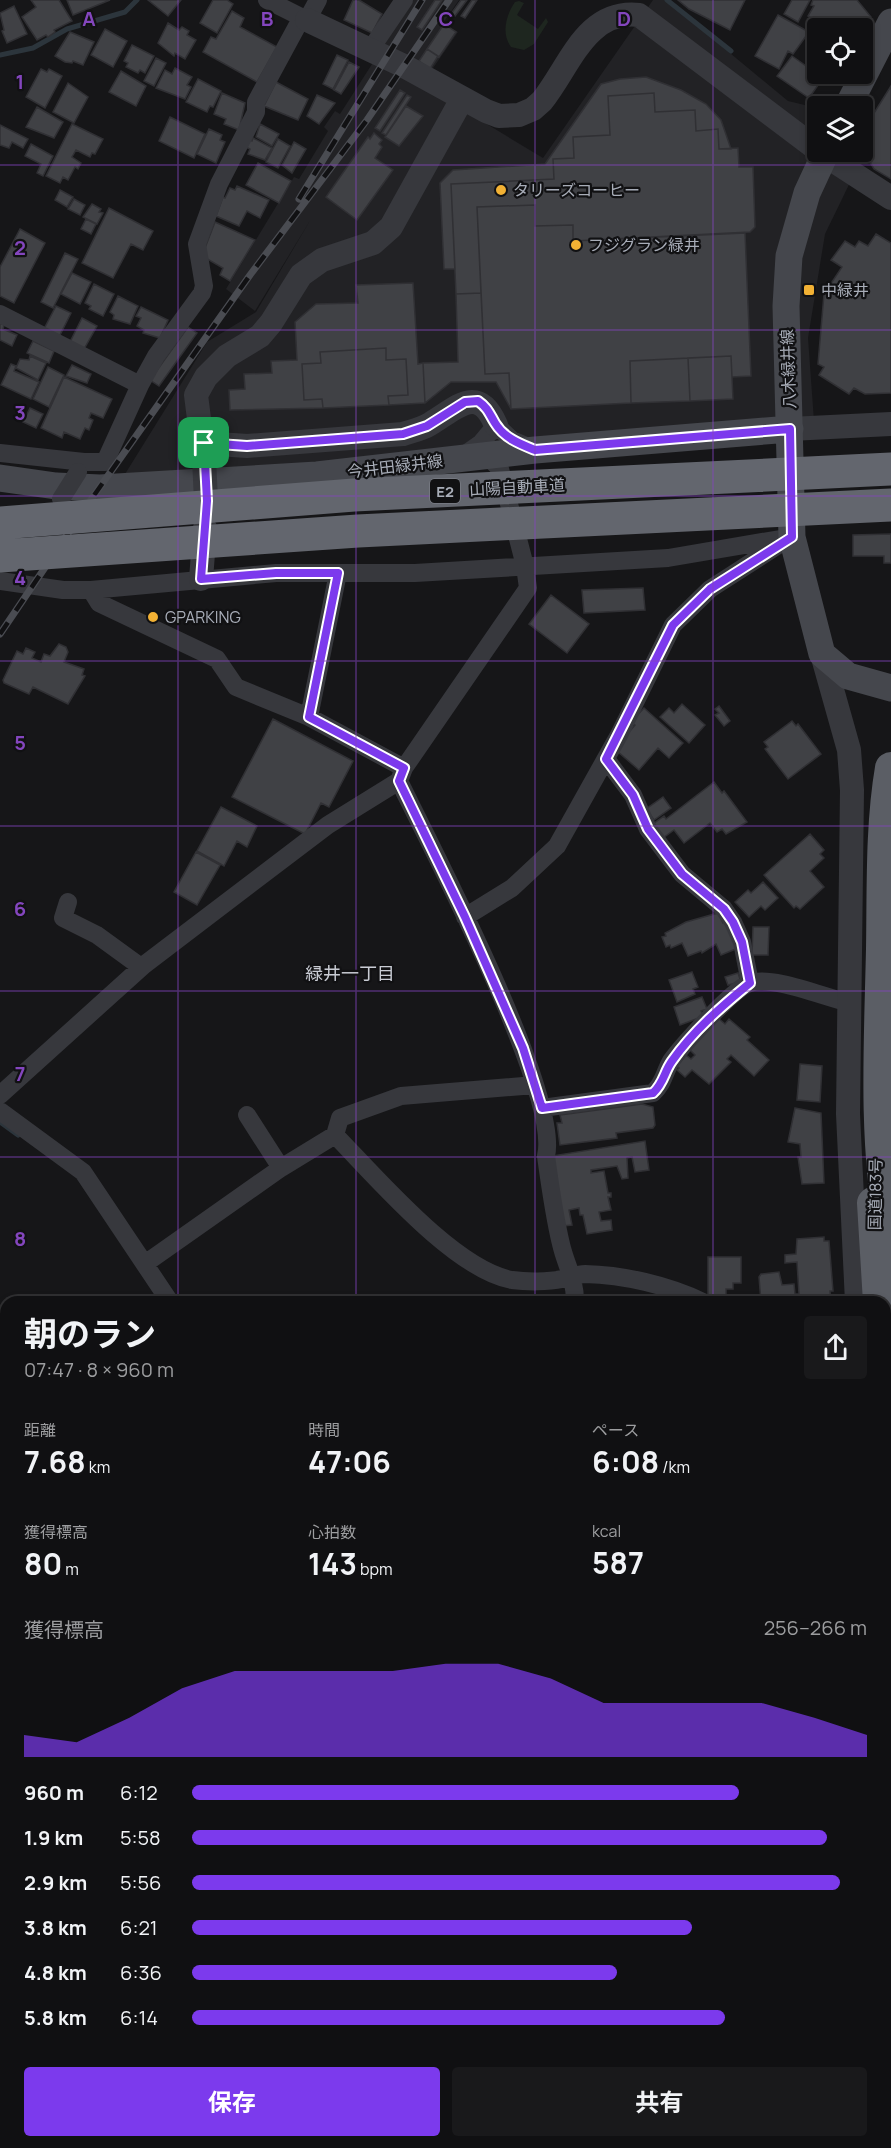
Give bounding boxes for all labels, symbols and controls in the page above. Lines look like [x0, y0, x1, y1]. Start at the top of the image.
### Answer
text: A [82, 5, 96, 32]
text: B [261, 5, 274, 32]
text: C [439, 5, 453, 32]
text: D [617, 5, 631, 32]
map controls [807, 18, 873, 162]
button: locate [807, 18, 873, 84]
text: 1 [16, 68, 24, 95]
button: layers [807, 96, 873, 162]
place label: タリーズコーヒー [513, 179, 640, 201]
marker: タリーズコーヒー [494, 183, 508, 197]
text: 2 [14, 234, 26, 261]
place label: フジグラン緑井 [588, 234, 700, 256]
marker: フジグラン緑井 [569, 238, 583, 252]
place label: 中緑井 [821, 279, 869, 301]
marker: 中緑井 [802, 283, 816, 297]
street label: 八木緑井線 [776, 329, 800, 409]
text: 3 [14, 399, 26, 426]
pin [178, 417, 229, 468]
icon: arrive [187, 426, 220, 459]
street label: 今井田緑井線 [346, 449, 444, 483]
street label: 山陽自動車道 [468, 474, 566, 500]
road number: E2 [430, 479, 460, 503]
text: 4 [14, 564, 26, 591]
place label: GPARKING [165, 606, 241, 628]
marker: GPARKING [146, 610, 160, 624]
text: 5 [14, 729, 26, 756]
text: 6 [14, 895, 26, 922]
district label: 緑井一丁目 [305, 961, 395, 985]
text: 7 [15, 1060, 25, 1087]
street label: 国道183号 [863, 1158, 887, 1230]
text: 8 [14, 1225, 26, 1252]
text: 朝のラン [24, 1311, 156, 1356]
button: share [804, 1316, 867, 1379]
text: 07:47 · 8 × 960 m [24, 1356, 174, 1383]
text: 距離 [24, 1419, 56, 1441]
text: 時間 [308, 1419, 340, 1441]
text: ペース [592, 1419, 639, 1441]
text: 7.68 [24, 1441, 86, 1482]
text: 47:06 [308, 1441, 391, 1482]
text: 6:08 [592, 1441, 659, 1482]
text: km [86, 1456, 110, 1478]
text: /km [659, 1456, 690, 1478]
text: kcal [592, 1520, 621, 1542]
text: 獲得標高 [24, 1521, 88, 1543]
text: 心拍数 [308, 1521, 356, 1543]
text: 587 [592, 1542, 644, 1583]
text: 80 [24, 1543, 62, 1584]
text: 143 [308, 1543, 357, 1584]
text: m [62, 1558, 79, 1580]
text: bpm [357, 1558, 393, 1580]
text: 256–266 m [764, 1614, 867, 1641]
text: 獲得標高 [24, 1616, 104, 1643]
text: 960 m [24, 1779, 84, 1806]
text: 6:12 [120, 1779, 158, 1806]
text: 1.9 km [24, 1824, 83, 1851]
text: 5:58 [120, 1824, 161, 1851]
text: 2.9 km [24, 1869, 87, 1896]
text: 5:56 [120, 1869, 162, 1896]
text: 3.8 km [24, 1914, 87, 1941]
text: 6:21 [120, 1914, 158, 1941]
text: 4.8 km [24, 1959, 87, 1986]
text: 6:36 [120, 1959, 162, 1986]
text: 5.8 km [24, 2004, 87, 2031]
text: 6:14 [120, 2004, 158, 2031]
button: 保存 [24, 2067, 440, 2136]
button: 共有 [452, 2067, 867, 2136]

